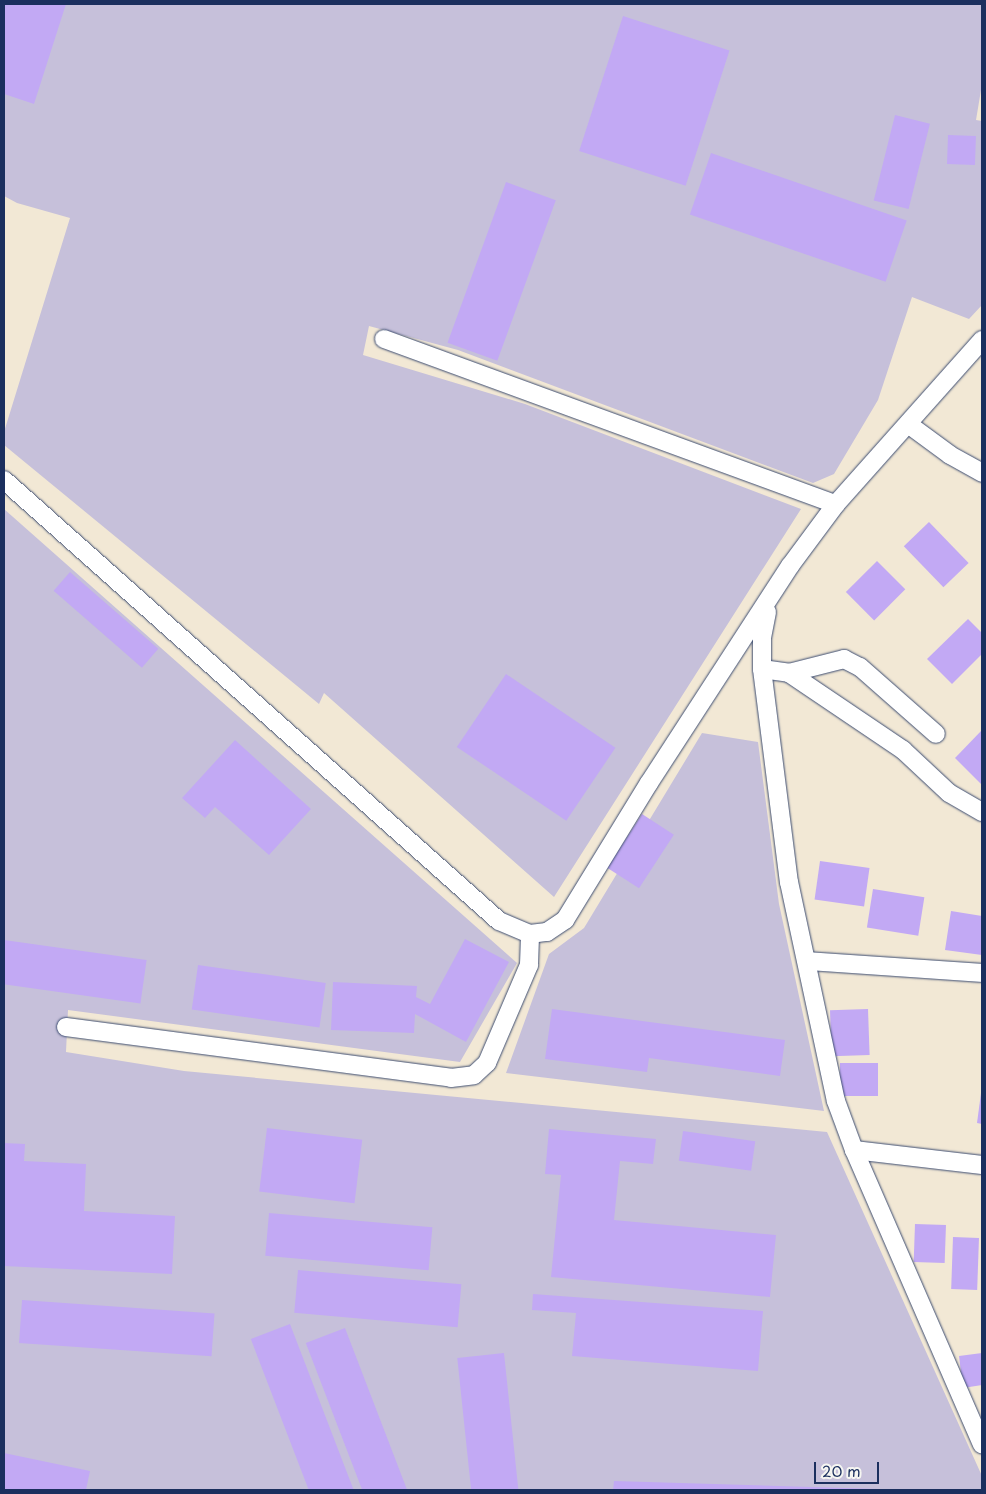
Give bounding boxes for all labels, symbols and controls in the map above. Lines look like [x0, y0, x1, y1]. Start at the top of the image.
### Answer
scale bar [816, 1452, 881, 1484]
text: 20 m [822, 1459, 861, 1482]

